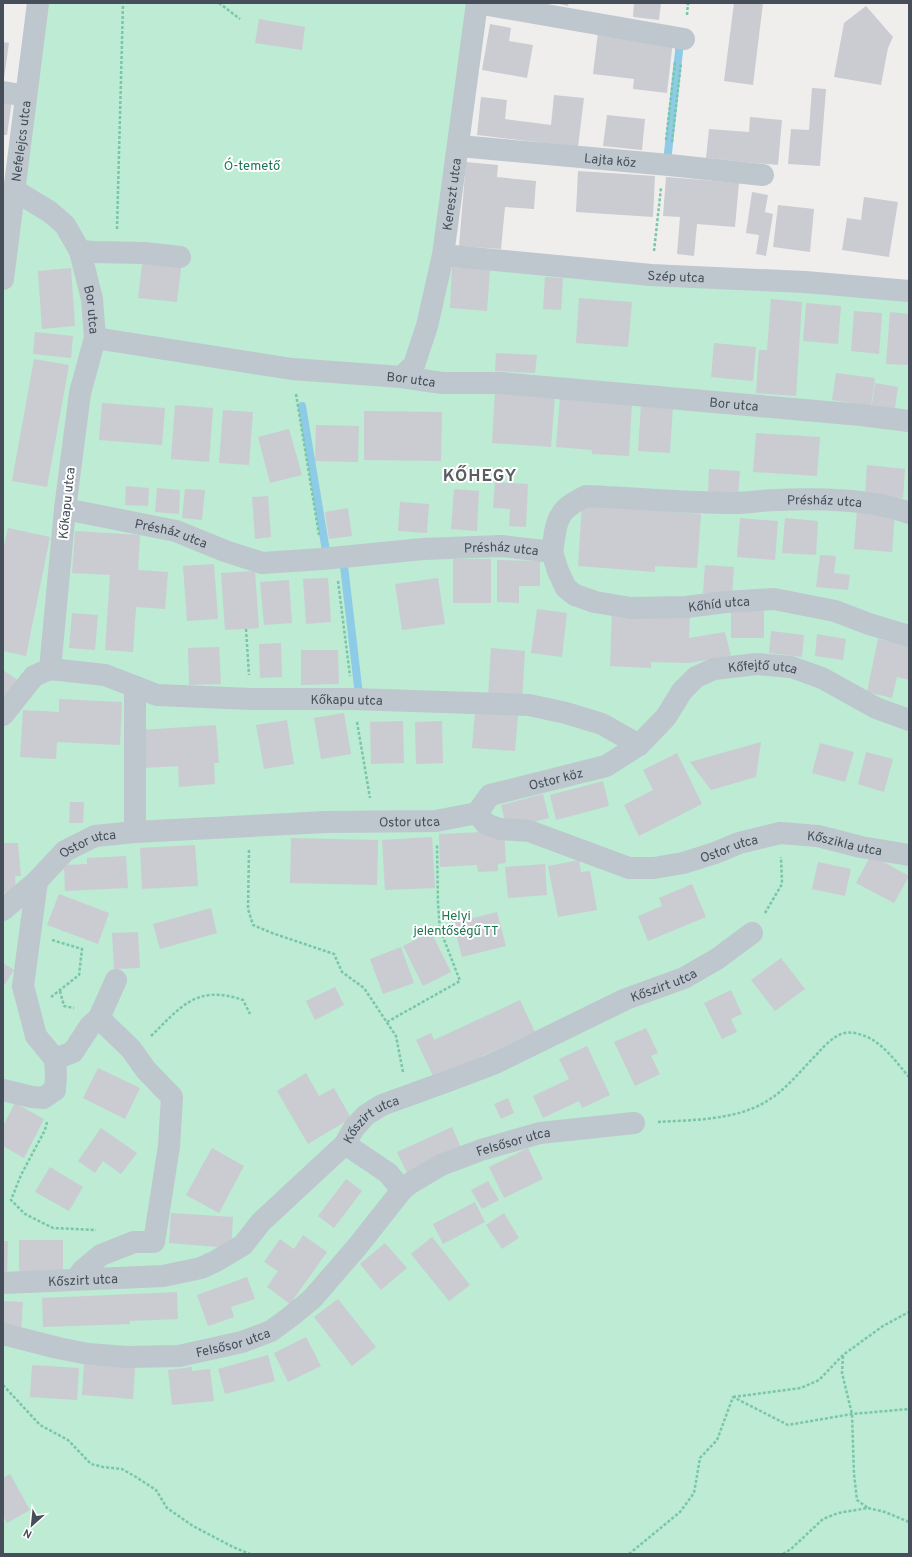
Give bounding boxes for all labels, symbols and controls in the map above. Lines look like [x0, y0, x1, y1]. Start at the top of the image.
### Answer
street label: Nefelejcs utca [9, 100, 36, 183]
street label: Lajta köz [583, 151, 637, 172]
park label: Ó-temető [224, 157, 281, 175]
street label: Kereszt utca [440, 157, 466, 232]
street label: Szép utca [647, 269, 705, 287]
street label: Bor utca [79, 284, 101, 335]
street label: Bor utca [386, 370, 436, 392]
street label: Bor utca [708, 396, 759, 416]
district label: KŐHEGY [443, 465, 517, 488]
street label: Kőkapu utca [56, 467, 80, 540]
street label: Présház utca [787, 493, 863, 512]
street label: Présház utca [133, 517, 209, 553]
street label: Présház utca [464, 540, 539, 560]
street label: Kőhíd utca [687, 595, 750, 617]
street label: Kőfejtő utca [727, 658, 799, 679]
street label: Kőkapu utca [310, 693, 383, 710]
street label: Ostor köz [527, 766, 585, 795]
street label: Ostor utca [379, 814, 441, 832]
street label: Ostor utca [57, 828, 117, 862]
street label: Kőszikla utca [806, 829, 883, 860]
street label: Ostor utca [698, 833, 760, 867]
park label: Helyi jelentőségű TT [412, 909, 499, 940]
street label: Kőszirt utca [629, 966, 700, 1007]
street label: Kőszirt utca [341, 1093, 402, 1147]
street label: Felsősor utca [474, 1126, 551, 1161]
street label: Kőszirt utca [48, 1272, 118, 1291]
street label: Felsősor utca [195, 1326, 273, 1362]
north arrow [12, 1505, 52, 1545]
text: N [21, 1525, 35, 1541]

